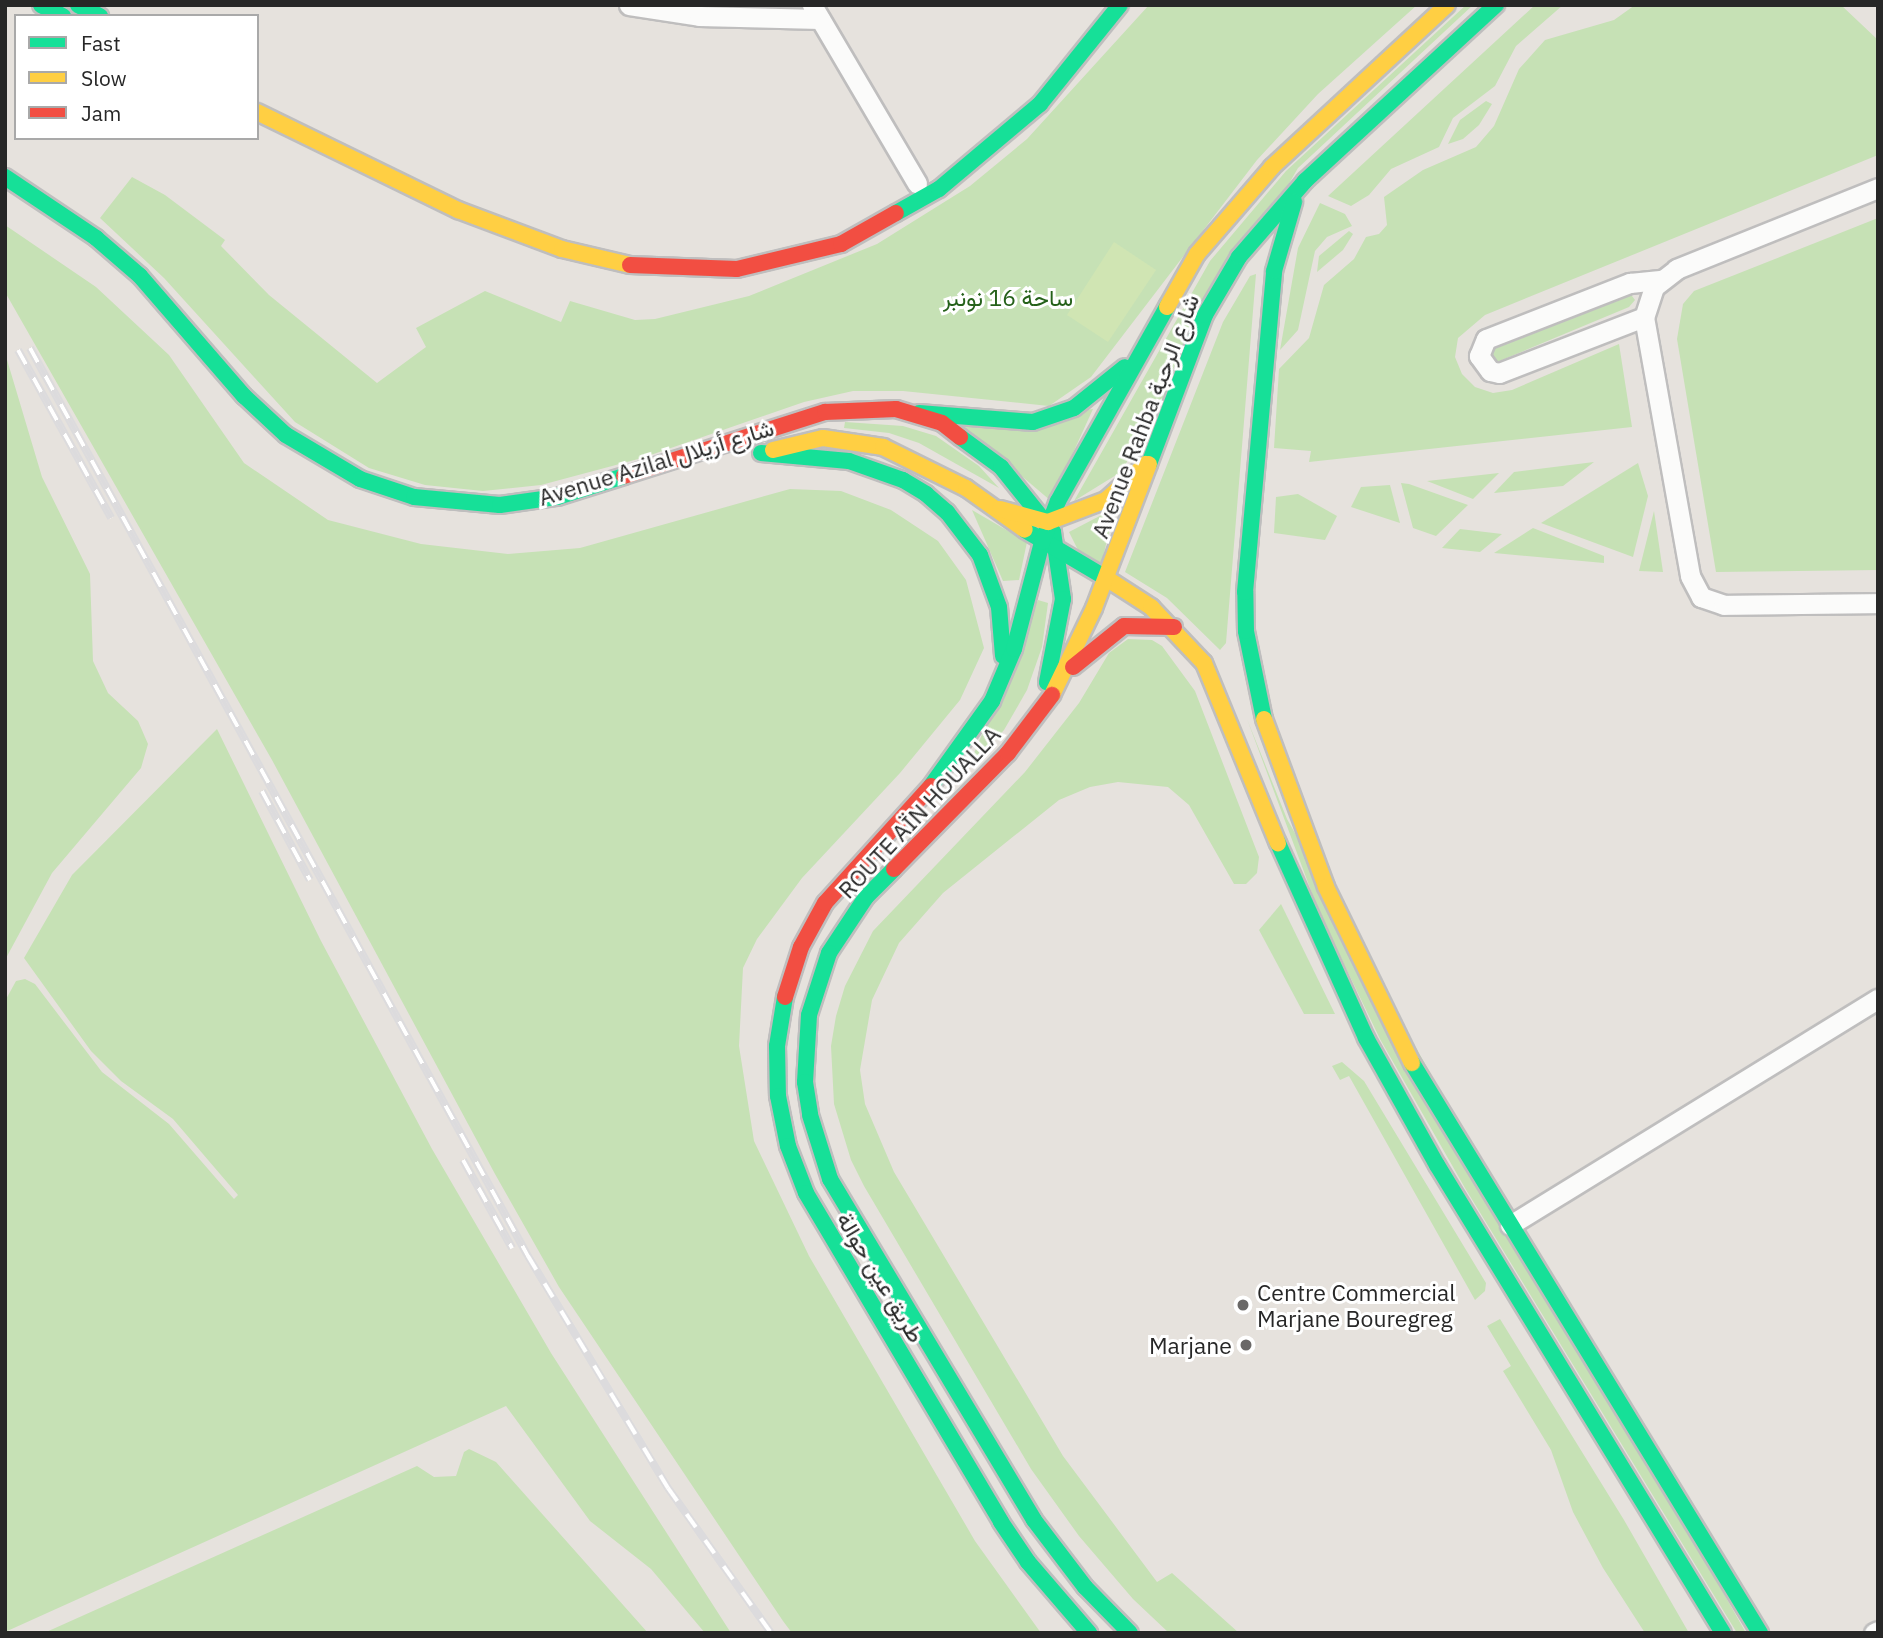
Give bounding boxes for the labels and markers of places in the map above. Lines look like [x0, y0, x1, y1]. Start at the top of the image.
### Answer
place label: Centre Commercial Marjane Bouregreg [1257, 1278, 1456, 1332]
marker: Centre Commercial Marjane Bouregreg [1235, 1297, 1251, 1313]
place label: Marjane [1149, 1331, 1232, 1359]
marker: Marjane [1238, 1337, 1254, 1353]

